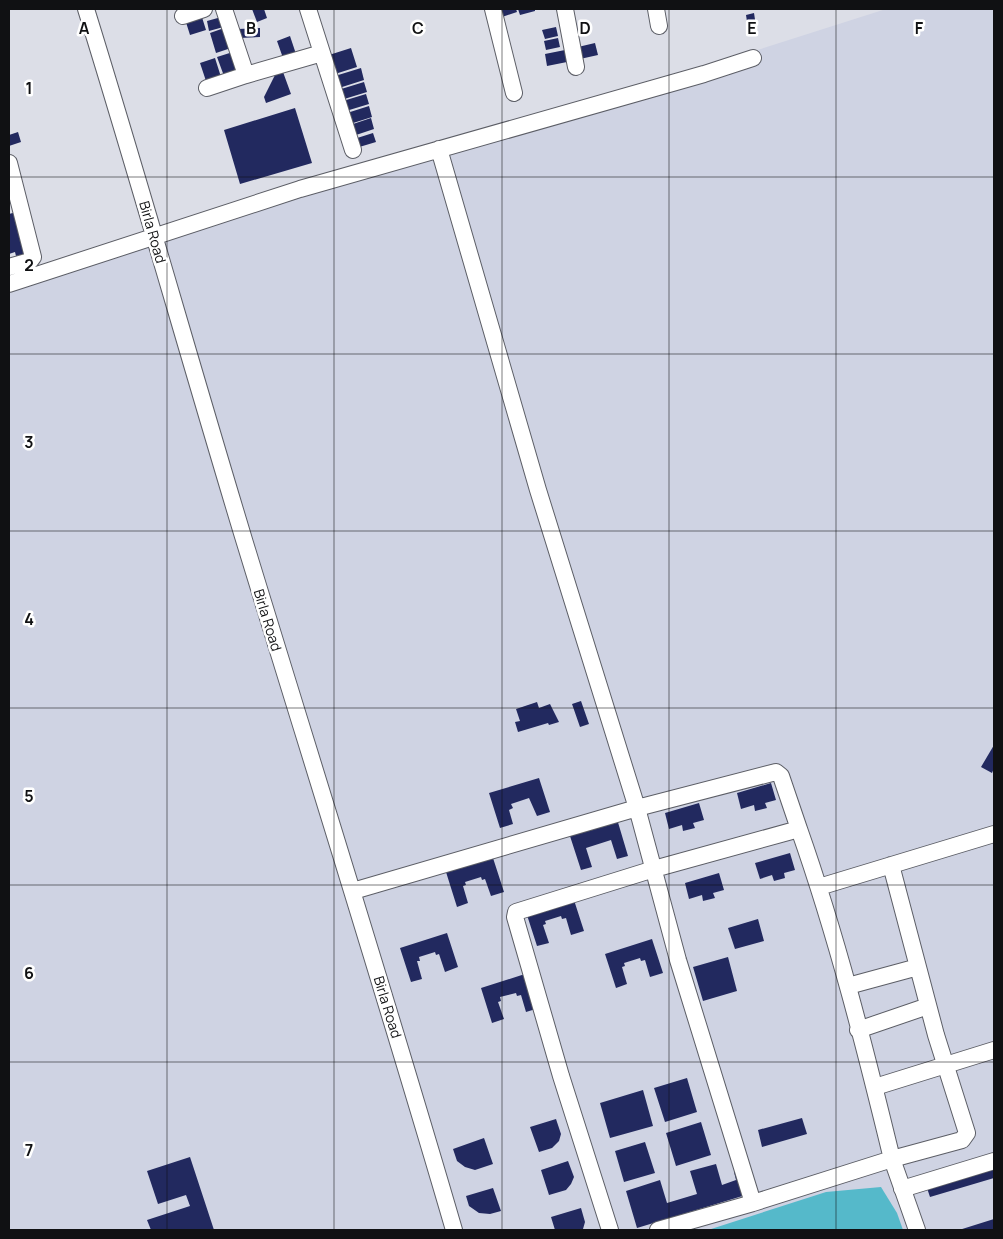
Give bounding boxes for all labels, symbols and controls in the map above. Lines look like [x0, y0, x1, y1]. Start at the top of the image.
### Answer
text: A [79, 17, 90, 39]
text: B [246, 17, 256, 39]
text: C [412, 17, 424, 39]
text: D [579, 17, 591, 39]
text: E [747, 17, 757, 39]
text: F [915, 17, 924, 39]
text: 1 [25, 77, 33, 99]
street label: Birla Road [135, 199, 171, 265]
text: 2 [24, 254, 34, 276]
text: 3 [24, 431, 34, 453]
street label: Birla Road [250, 587, 286, 653]
text: 4 [24, 608, 34, 630]
text: 5 [24, 785, 34, 807]
text: 6 [24, 962, 34, 984]
street label: Birla Road [370, 974, 406, 1040]
text: 7 [25, 1139, 33, 1161]

